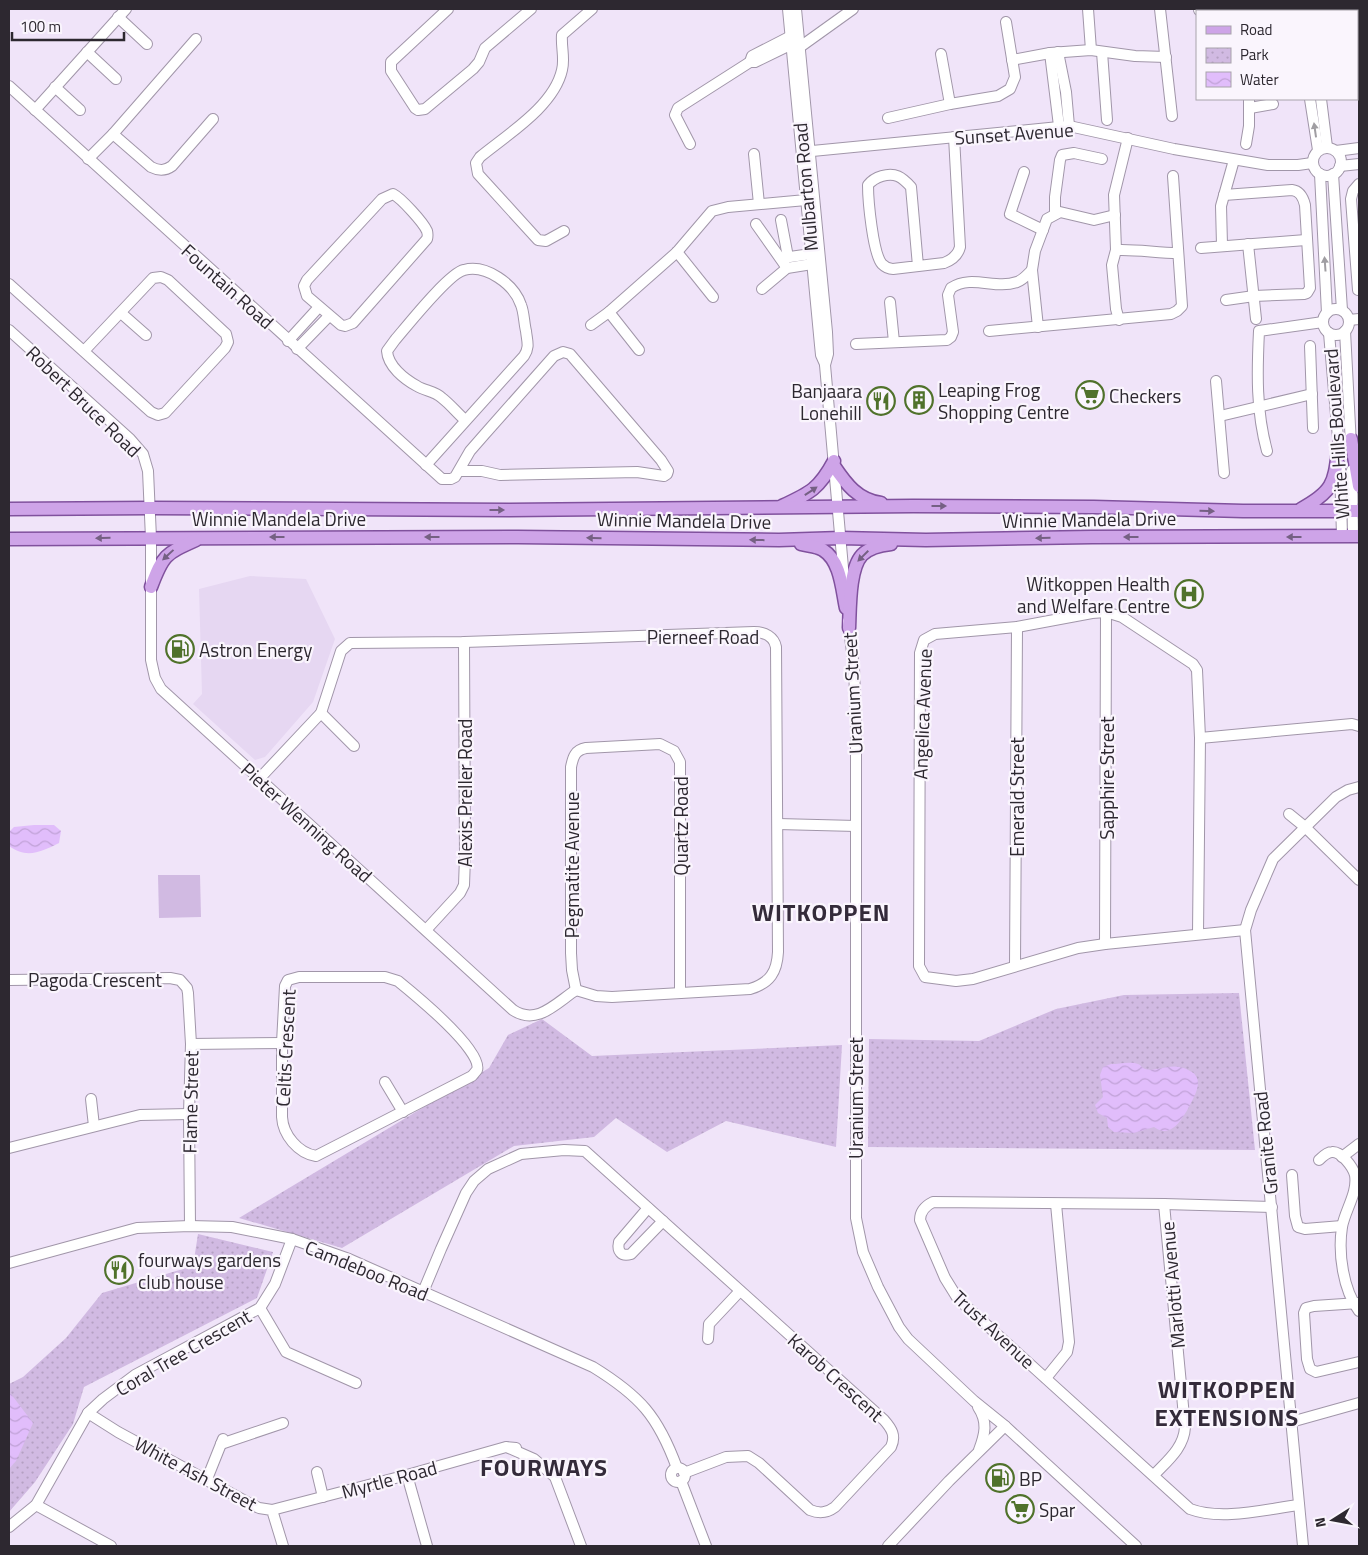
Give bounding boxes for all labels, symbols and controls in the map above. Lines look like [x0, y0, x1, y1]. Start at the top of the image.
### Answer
scale bar [12, 10, 125, 42]
legend [1196, 10, 1358, 100]
text: 100 m [20, 15, 61, 38]
text: Road [1240, 18, 1272, 41]
text: Park [1240, 43, 1269, 66]
text: Water [1240, 68, 1279, 91]
street label: Sunset Avenue [954, 114, 1074, 152]
street label: Mulbarton Road [785, 122, 825, 252]
one-way arrow [1311, 122, 1319, 138]
street label: Fountain Road [175, 236, 281, 336]
one-way arrow [1321, 256, 1329, 272]
street label: Robert Bruce Road [20, 338, 148, 464]
street label: White Hills Boulevard [1316, 348, 1356, 520]
place label: Leaping Frog Shopping Centre [938, 375, 1069, 426]
place label: Banjaara Lonehill [791, 376, 862, 427]
supermarket icon: Checkers [1075, 380, 1105, 410]
place label: Checkers [1109, 381, 1181, 410]
building icon: Leaping Frog Shopping Centre [904, 385, 934, 415]
restaurant icon: Banjaara Lonehill [866, 386, 896, 416]
one-way arrow [804, 486, 818, 496]
one-way arrow [932, 502, 948, 510]
street label: Winnie Mandela Drive [1002, 503, 1176, 535]
street label: Winnie Mandela Drive [192, 504, 366, 533]
street label: Winnie Mandela Drive [597, 504, 771, 536]
one-way arrow [489, 506, 505, 514]
one-way arrow [1199, 507, 1215, 515]
one-way arrow [268, 533, 284, 541]
one-way arrow [424, 533, 440, 541]
one-way arrow [1123, 533, 1139, 541]
one-way arrow [1285, 533, 1301, 541]
one-way arrow [94, 534, 110, 542]
one-way arrow [586, 534, 602, 542]
one-way arrow [1035, 534, 1051, 542]
one-way arrow [749, 536, 765, 544]
one-way arrow [163, 549, 175, 561]
one-way arrow [857, 550, 869, 562]
place label: Witkoppen Health and Welfare Centre [1017, 569, 1170, 620]
hospital icon: Witkoppen Health and Welfare Centre [1174, 579, 1204, 609]
street label: Pierneef Road [647, 622, 759, 651]
street label: Uranium Street [834, 631, 870, 755]
fuel station icon: Astron Energy [165, 634, 195, 664]
place label: Astron Energy [199, 635, 312, 664]
street label: Angelica Avenue [905, 648, 939, 780]
street label: Sapphire Street [1092, 716, 1121, 840]
street label: Alexis Preller Road [450, 719, 479, 867]
street label: Emerald Street [1002, 737, 1031, 857]
street label: Pieter Wenning Road [235, 755, 379, 889]
street label: Quartz Road [666, 776, 695, 876]
street label: Pegmatite Avenue [557, 792, 586, 938]
district label: WITKOPPEN [752, 894, 890, 930]
street label: Pagoda Crescent [28, 965, 162, 994]
street label: Celtis Crescent [267, 988, 303, 1107]
street label: Uranium Street [841, 1037, 870, 1159]
street label: Flame Street [175, 1050, 205, 1154]
street label: Granite Road [1245, 1090, 1285, 1196]
street label: Marlotti Avenue [1152, 1220, 1192, 1350]
street label: Camdeboo Road [301, 1232, 433, 1308]
place label: fourways gardens club house [138, 1245, 281, 1296]
restaurant icon: fourways gardens club house [104, 1255, 134, 1285]
street label: Trust Avenue [946, 1283, 1042, 1375]
street label: Coral Tree Crescent [110, 1301, 257, 1403]
street label: Karob Crescent [781, 1326, 891, 1428]
district label: WITKOPPEN EXTENSIONS [1155, 1371, 1299, 1435]
street label: White Ash Street [130, 1428, 263, 1518]
district label: FOURWAYS [480, 1449, 608, 1485]
street label: Myrtle Road [338, 1452, 440, 1506]
fuel station icon: BP [985, 1463, 1015, 1493]
place label: BP [1019, 1464, 1042, 1493]
supermarket icon: Spar [1005, 1494, 1035, 1524]
place label: Spar [1039, 1495, 1076, 1524]
north arrow [1308, 1495, 1358, 1545]
text: N [1309, 1516, 1331, 1529]

